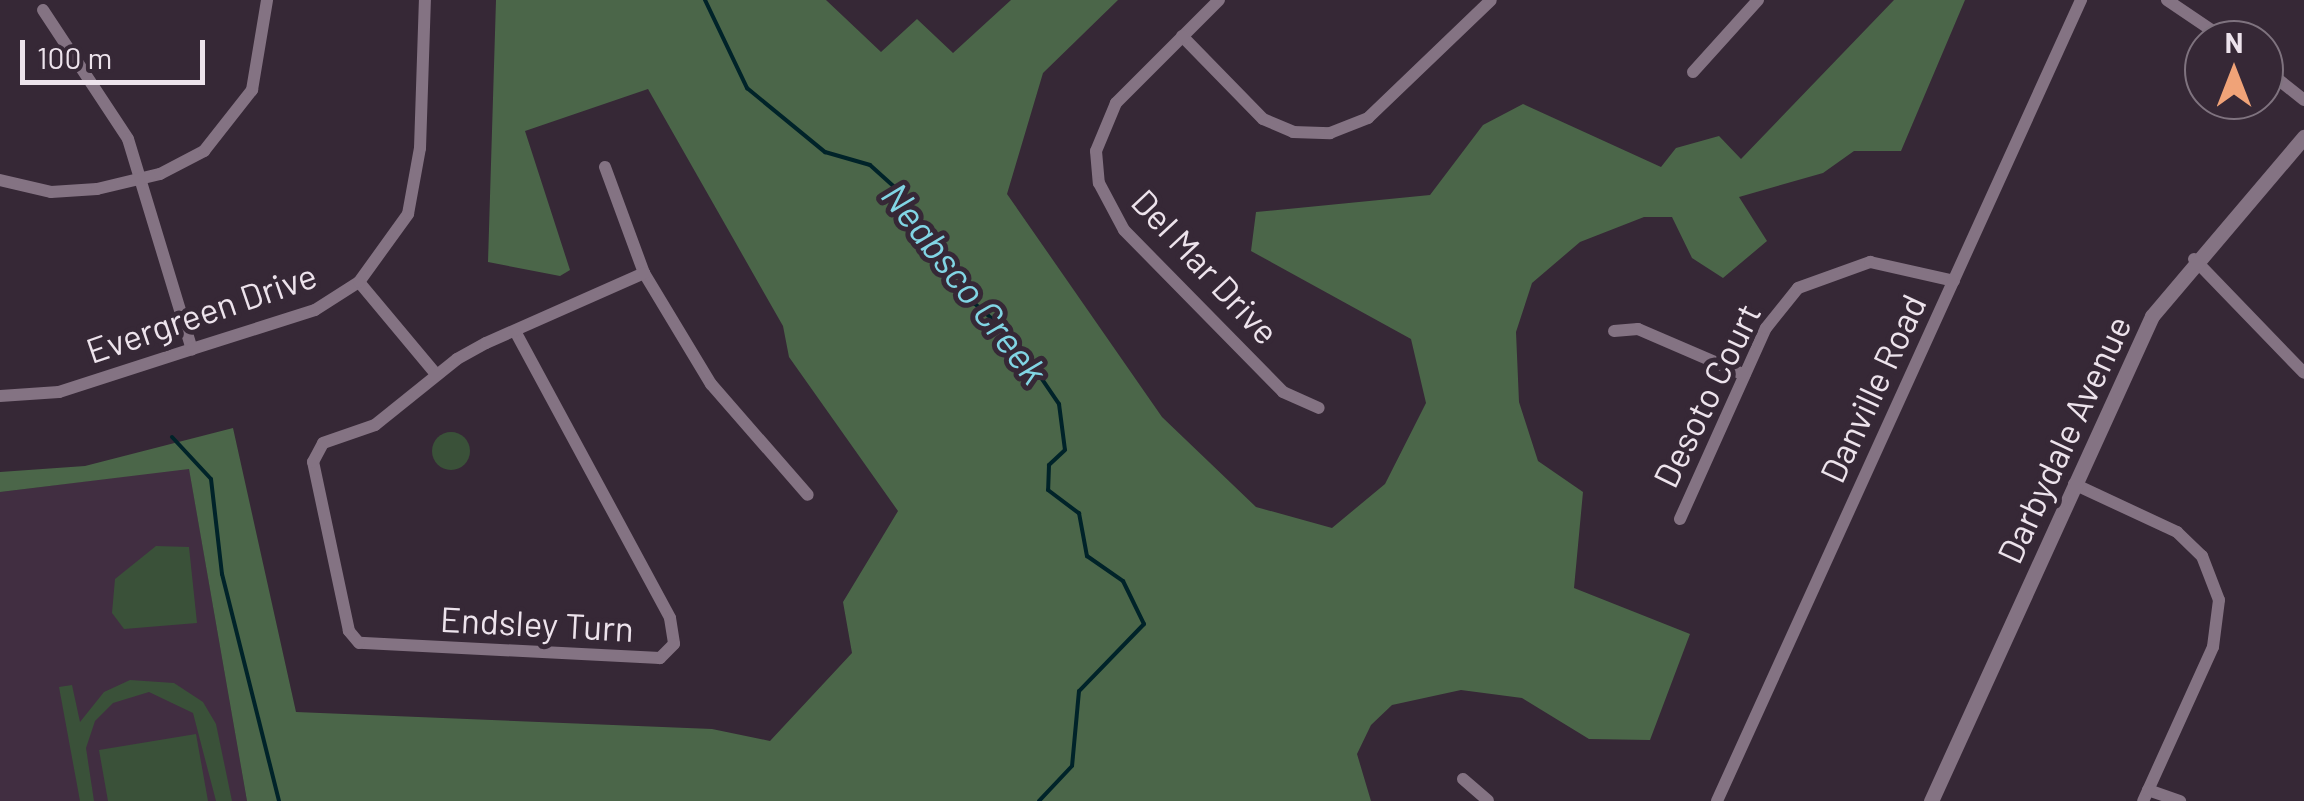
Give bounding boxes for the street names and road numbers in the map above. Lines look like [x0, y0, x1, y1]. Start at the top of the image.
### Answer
street label: Del Mar Drive [1124, 180, 1288, 352]
street label: Evergreen Drive [80, 253, 322, 371]
street label: Danville Road [1810, 287, 1934, 489]
street label: Desoto Court [1644, 296, 1768, 494]
street label: Darbydale Avenue [1987, 309, 2139, 569]
street label: Endsley Turn [439, 597, 635, 649]

